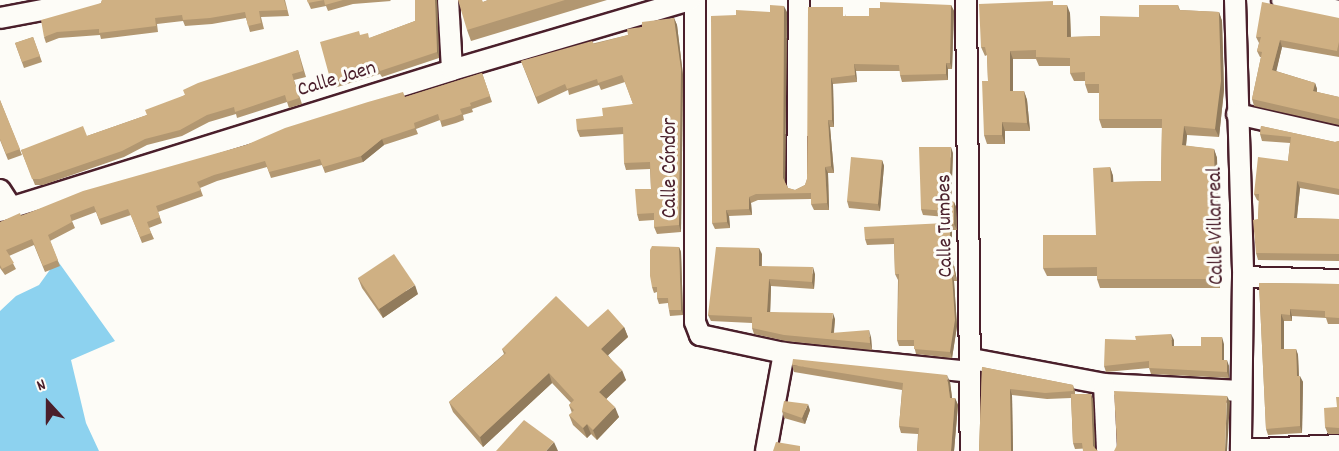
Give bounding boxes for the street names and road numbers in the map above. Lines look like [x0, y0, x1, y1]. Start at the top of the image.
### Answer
street label: Calle Jaen [295, 56, 379, 104]
street label: Calle Cóndor [658, 118, 684, 218]
street label: Calle Villarreal [1203, 167, 1231, 285]
street label: Calle Tumbes [933, 174, 959, 278]

